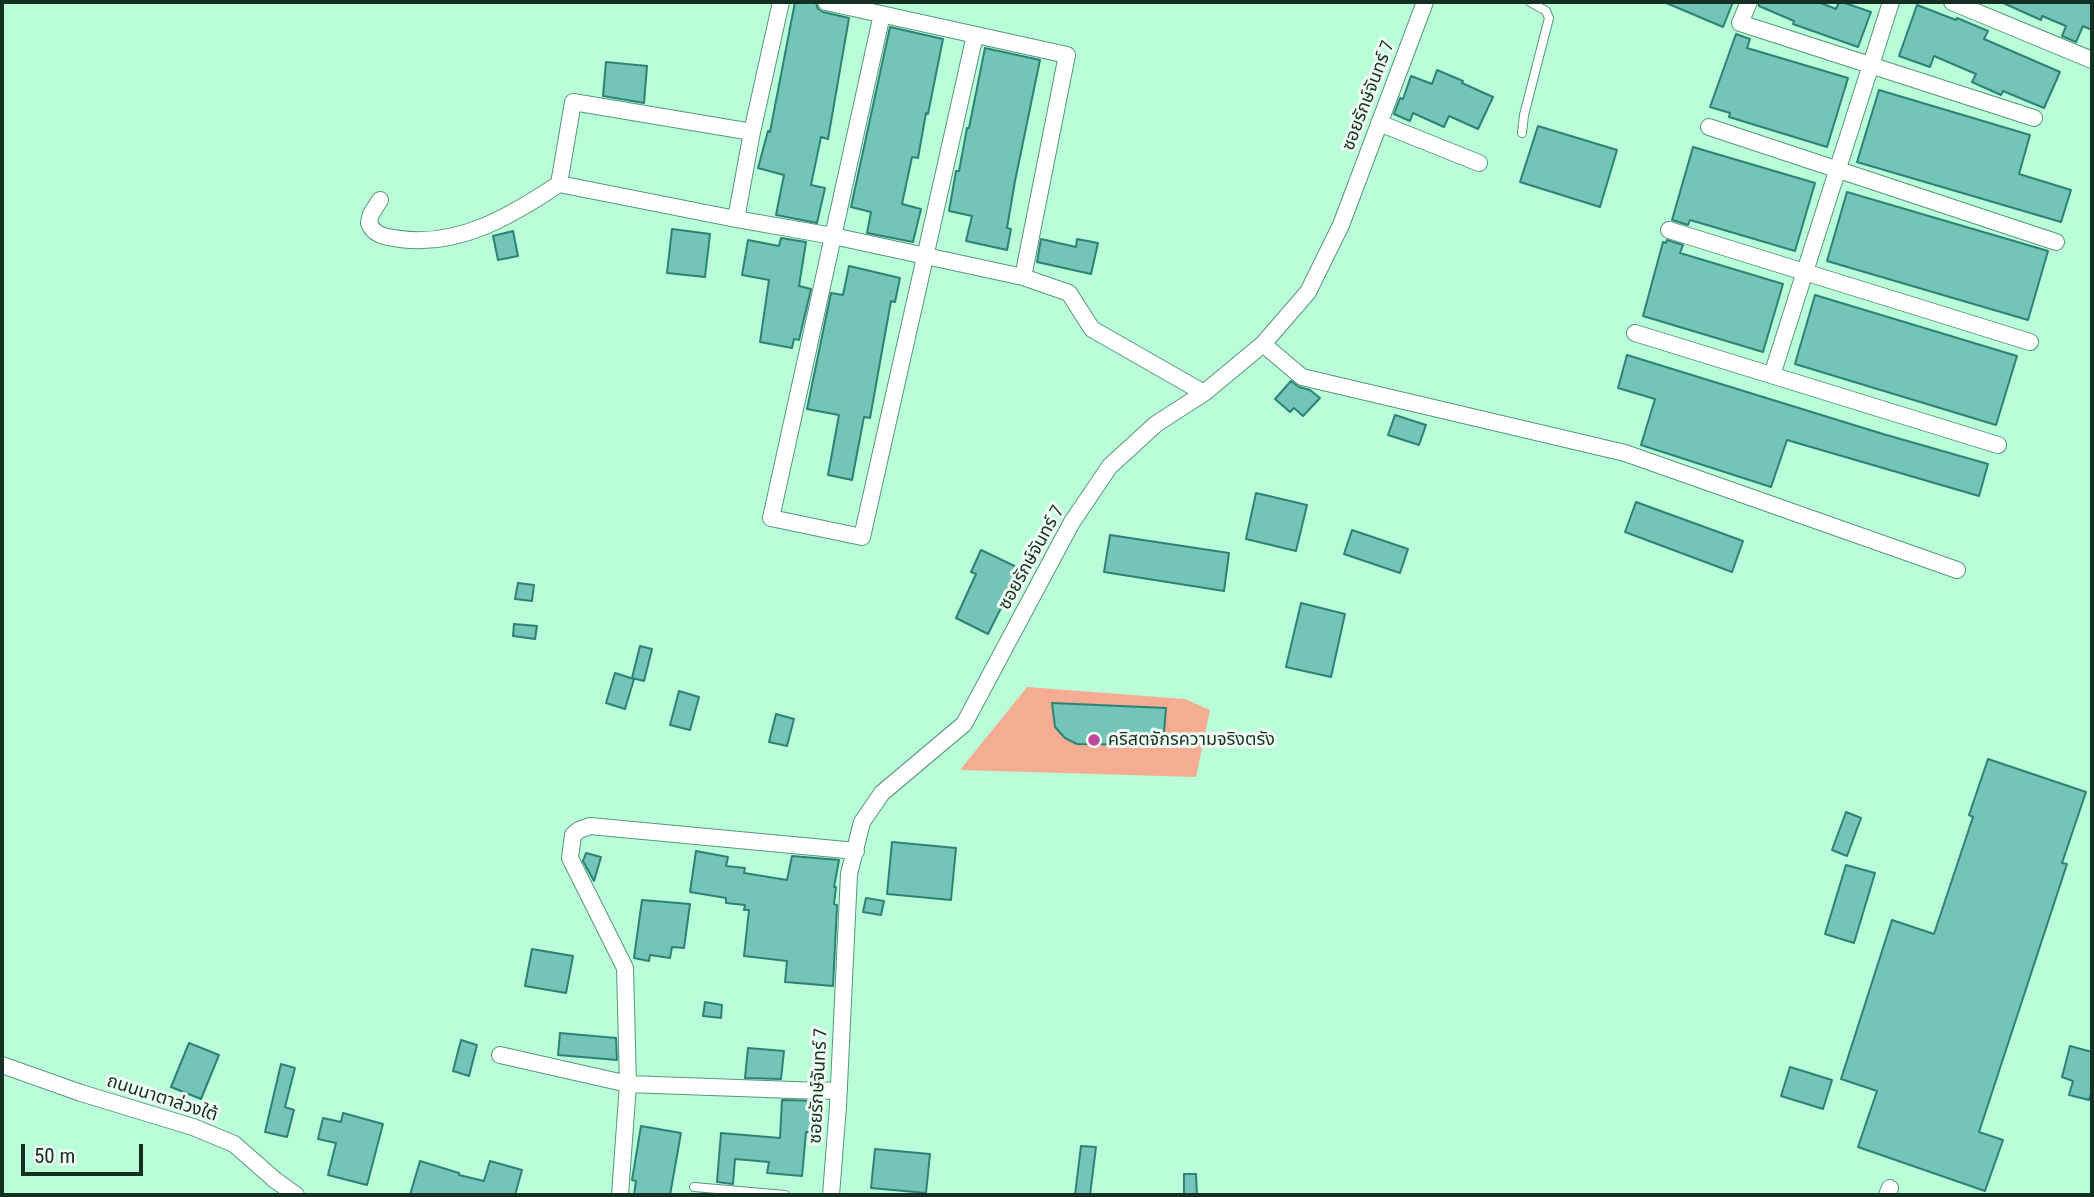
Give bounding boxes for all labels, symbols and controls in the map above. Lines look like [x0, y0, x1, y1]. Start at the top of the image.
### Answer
street label: ซอยรักษ์จันทร์ 7 [1338, 38, 1400, 154]
street label: ซอยรักษ์จันทร์ 7 [995, 502, 1069, 614]
place label: คริสตจักรความจริงตรัง [1108, 729, 1275, 751]
marker: คริสตจักรความจริงตรัง [1086, 732, 1102, 748]
street label: ซอยรักษ์จันทร์ 7 [805, 1028, 833, 1144]
street label: ถนนนาตาล่วงใต้ [104, 1071, 220, 1127]
scale bar [24, 1130, 147, 1174]
text: 50 m [34, 1144, 75, 1168]

